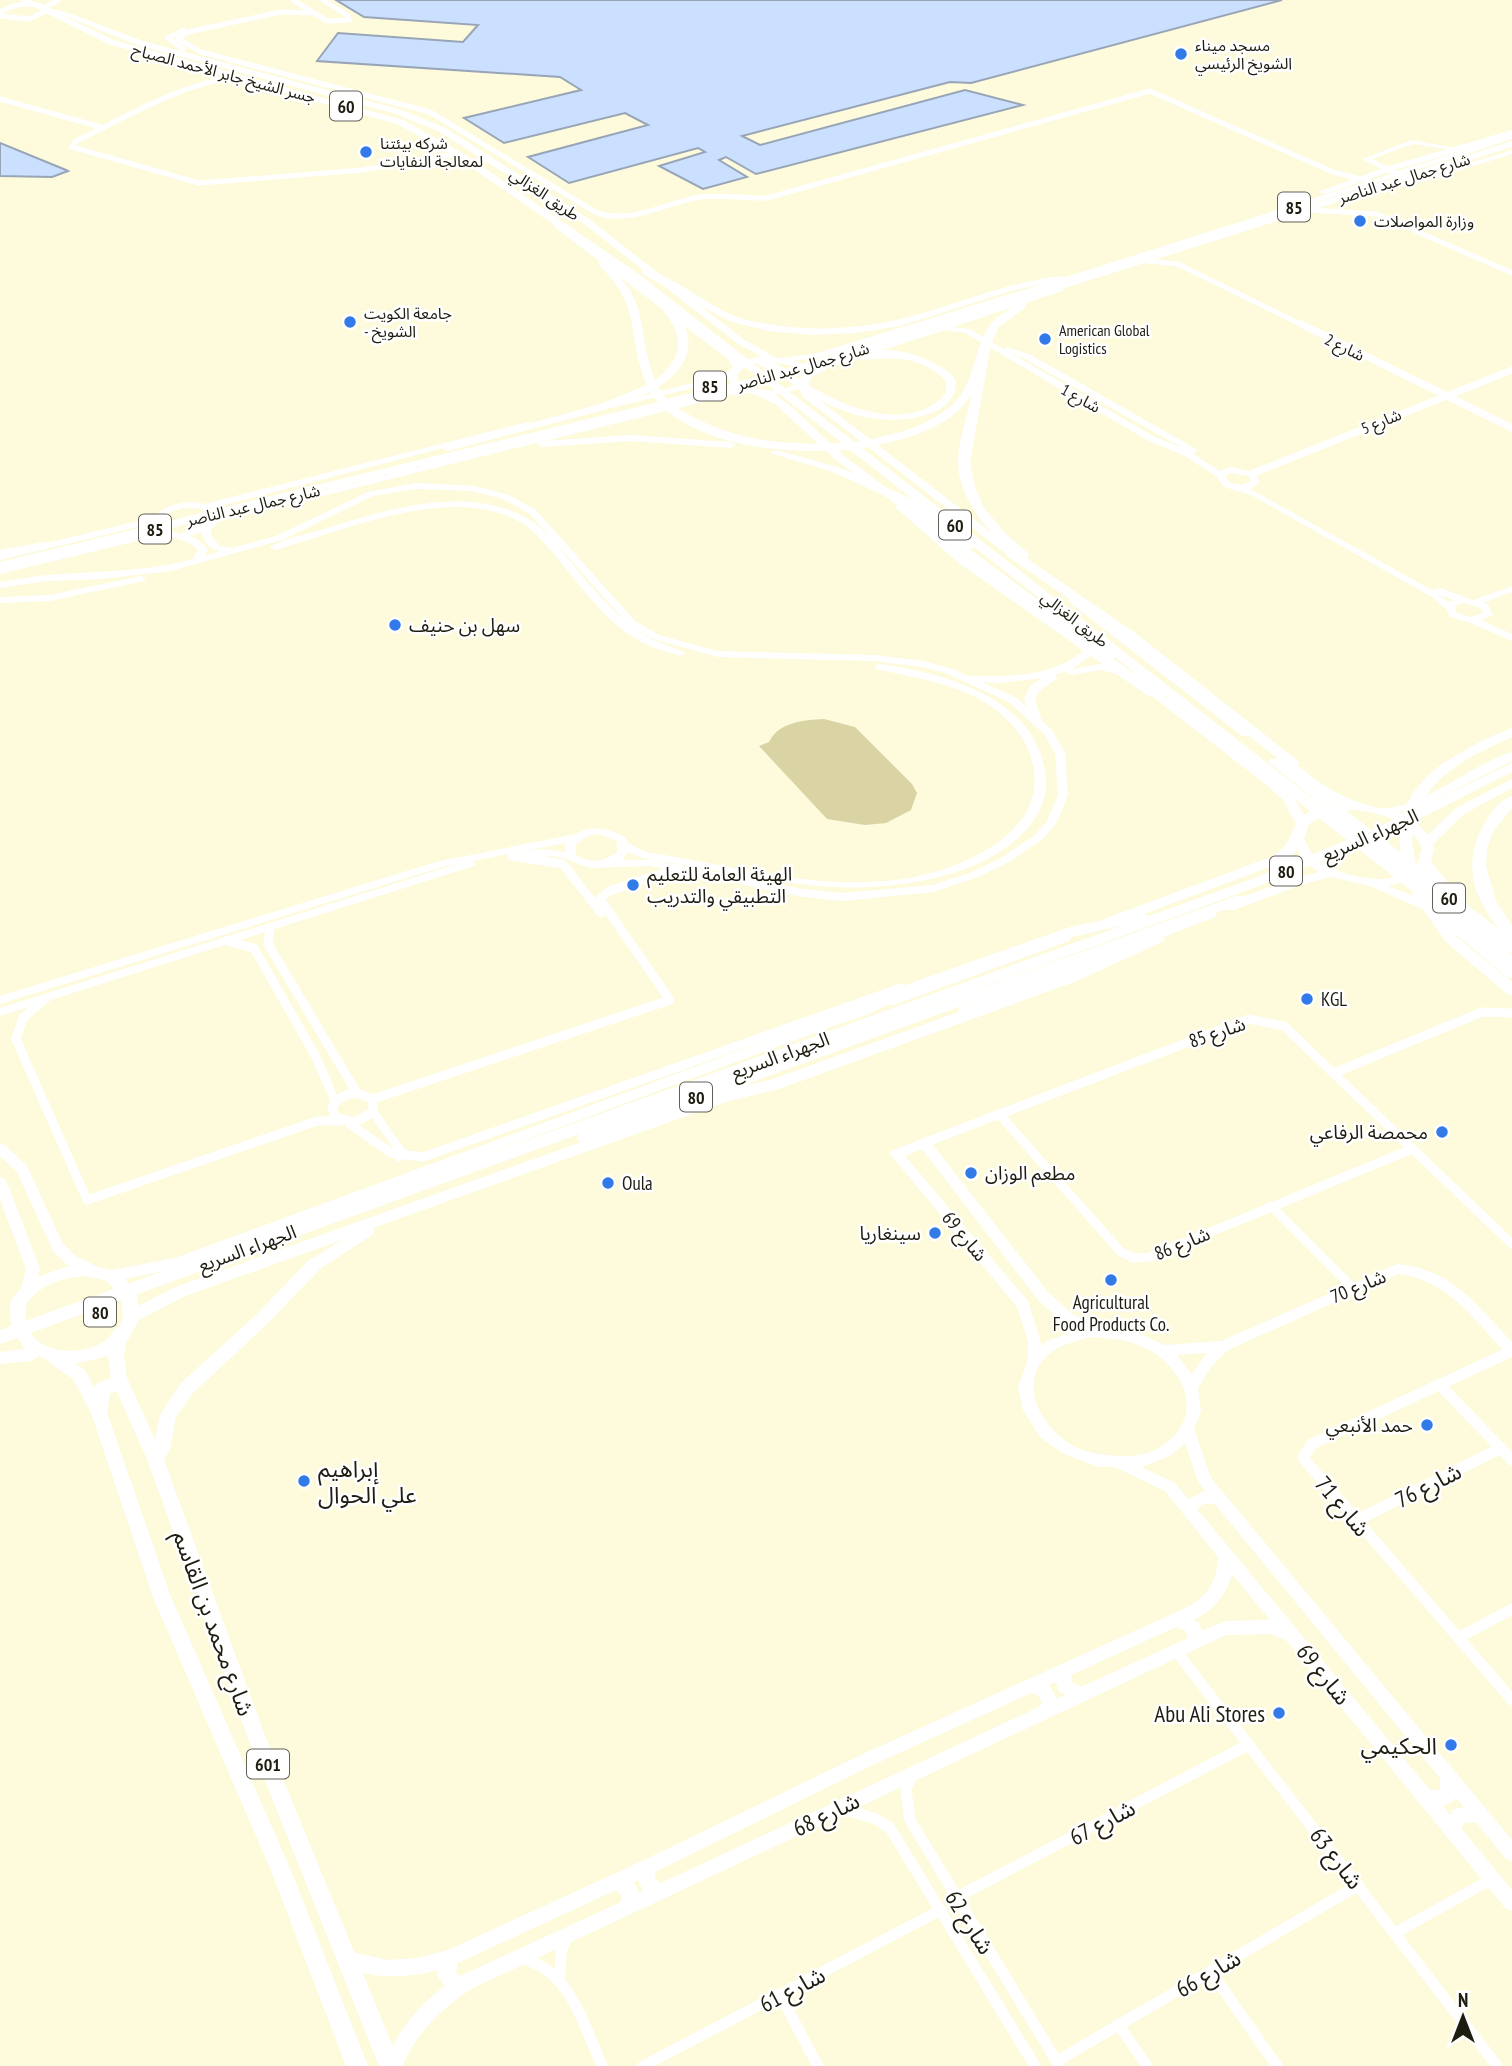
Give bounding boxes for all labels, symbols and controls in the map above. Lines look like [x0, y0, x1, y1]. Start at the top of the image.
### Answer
place label: مسجد ميناء الشويخ الرئيسي [1195, 35, 1292, 76]
street label: جسر الشيخ جابر الأحمد الصباح [129, 39, 318, 110]
marker: مسجد ميناء الشويخ الرئيسي [1173, 46, 1189, 62]
road number: 60 [330, 92, 362, 120]
place label: شركه بيئتنا لمعالجة النفايات [380, 133, 483, 171]
marker: شركه بيئتنا لمعالجة النفايات [358, 144, 374, 160]
street label: شارع جمال عبد الناصر [1335, 148, 1473, 211]
street label: طريق الغزالي [505, 163, 584, 227]
road number: 85 [1278, 192, 1310, 222]
place label: وزارة المواصلات [1374, 211, 1474, 231]
marker: وزارة المواصلات [1352, 213, 1368, 229]
place label: جامعة الكويت - الشويخ [364, 303, 452, 344]
marker: جامعة الكويت - الشويخ [342, 314, 358, 330]
place label: American Global Logistics [1059, 320, 1150, 358]
street label: شارع 2 [1321, 329, 1368, 368]
marker: American Global Logistics [1037, 331, 1053, 347]
street label: شارع جمال عبد الناصر [734, 338, 872, 398]
road number: 85 [694, 372, 726, 400]
street label: شارع 1 [1056, 379, 1104, 419]
street label: شارع 5 [1358, 404, 1405, 441]
street label: شارع جمال عبد الناصر [183, 480, 323, 533]
road number: 60 [939, 510, 971, 540]
road number: 85 [139, 514, 171, 544]
street label: طريق الغزالي [1036, 587, 1113, 654]
place label: سهل بن حنيف [409, 613, 520, 637]
marker: سهل بن حنيف [387, 617, 403, 633]
street label: الجهراء السريع [1318, 803, 1423, 870]
road number: 80 [1270, 856, 1302, 886]
place label: الهيئة العامة للتعليم التطبيقي والتدريب [647, 862, 792, 911]
marker: الهيئة العامة للتعليم التطبيقي والتدريب [625, 877, 641, 893]
road number: 60 [1433, 884, 1465, 912]
place label: KGL [1321, 987, 1347, 1011]
marker: KGL [1299, 991, 1315, 1007]
street label: شارع 85 [1186, 1011, 1249, 1055]
street label: الجهراء السريع [728, 1026, 834, 1087]
road number: 80 [680, 1082, 712, 1112]
place label: محمصة الرفاعي [1310, 1120, 1428, 1147]
marker: محمصة الرفاعي [1434, 1124, 1450, 1140]
place label: مطعم الوزان [985, 1161, 1076, 1188]
marker: مطعم الوزان [963, 1165, 979, 1181]
place label: Oula [622, 1171, 653, 1195]
marker: Oula [600, 1175, 616, 1191]
street label: شارع 69 [936, 1206, 993, 1267]
street label: الجهراء السريع [195, 1219, 301, 1280]
place label: سينغاريا [859, 1221, 921, 1245]
street label: شارع 86 [1151, 1221, 1214, 1267]
marker: سينغاريا [927, 1225, 943, 1241]
street label: شارع 70 [1327, 1264, 1390, 1310]
marker: Agricultural Food Products Co. [1103, 1272, 1119, 1288]
place label: Agricultural Food Products Co. [1053, 1290, 1169, 1336]
road number: 80 [84, 1297, 116, 1326]
place label: حمد الأنبعي [1326, 1413, 1413, 1440]
marker: حمد الأنبعي [1419, 1417, 1435, 1433]
place label: إبراهيم علي الحوال [318, 1454, 417, 1512]
street label: شارع 76 [1390, 1456, 1467, 1517]
street label: شارع 71 [1307, 1470, 1377, 1544]
marker: إبراهيم علي الحوال [296, 1473, 312, 1489]
street label: شارع محمد بن القاسم [164, 1526, 261, 1721]
street label: شارع 69 [1288, 1638, 1357, 1712]
place label: Abu Ali Stores [1154, 1699, 1265, 1728]
marker: Abu Ali Stores [1271, 1705, 1287, 1721]
place label: الحكيمي [1360, 1731, 1437, 1763]
marker: الحكيمي [1443, 1737, 1459, 1753]
road number: 601 [247, 1750, 289, 1778]
street label: شارع 68 [788, 1786, 865, 1845]
street label: شارع 67 [1064, 1793, 1141, 1854]
street label: شارع 63 [1302, 1821, 1370, 1897]
street label: شارع 62 [937, 1884, 1001, 1961]
street label: شارع 66 [1170, 1943, 1247, 2006]
street label: شارع 61 [754, 1960, 831, 2021]
north arrow [1428, 1982, 1498, 2052]
text: N [1458, 1988, 1468, 2012]

